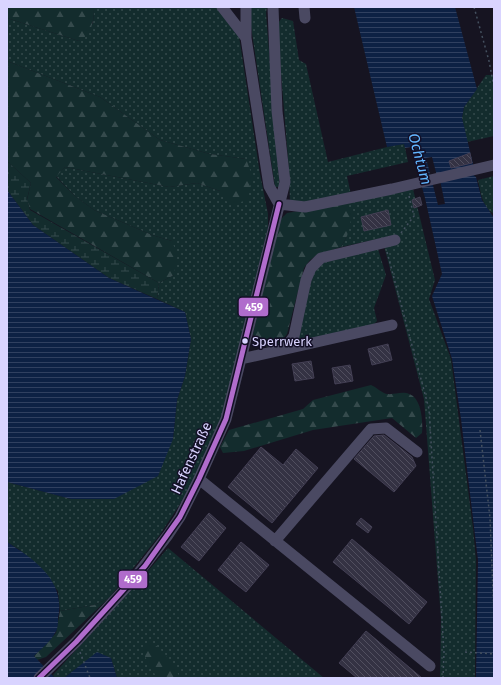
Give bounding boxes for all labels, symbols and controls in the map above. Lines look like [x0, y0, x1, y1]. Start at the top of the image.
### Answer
water label: Ochtum [404, 131, 436, 187]
line badge: 459 [238, 297, 269, 317]
text: 459 [245, 301, 263, 314]
place label: Sperrwerk [252, 334, 312, 349]
marker: Sperrwerk [240, 336, 250, 346]
street label: Hafenstraße [167, 419, 216, 497]
line badge: 459 [118, 570, 148, 589]
text: 459 [124, 573, 142, 586]

